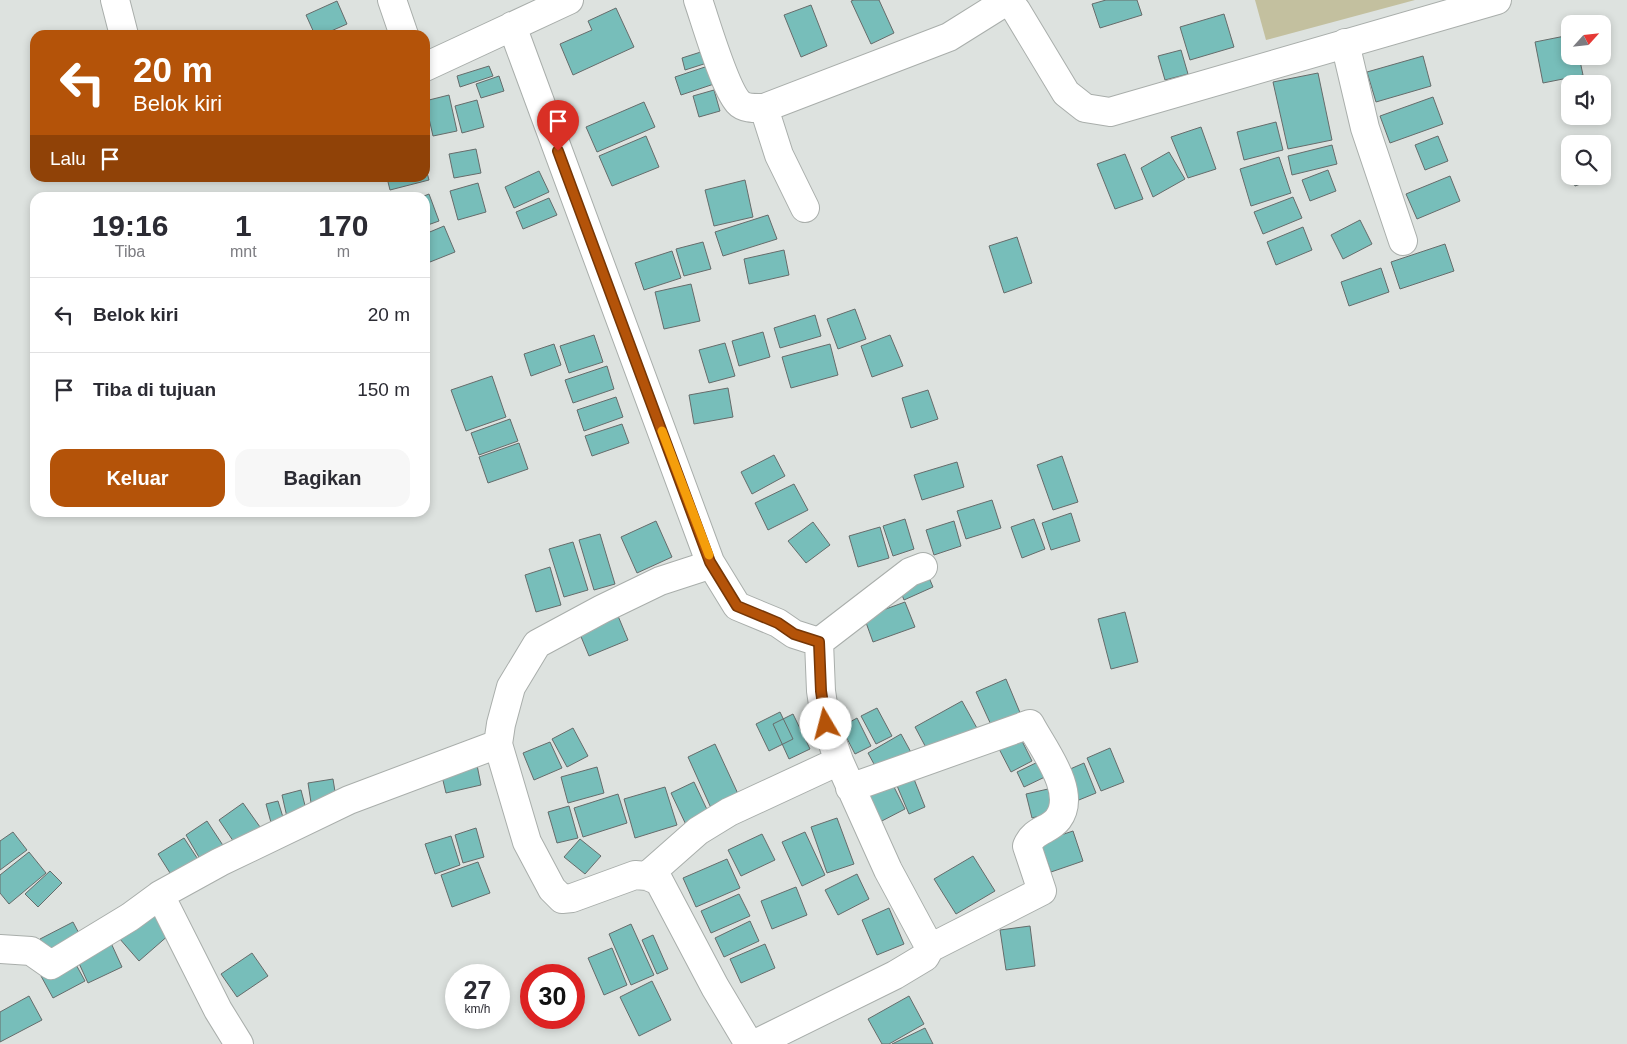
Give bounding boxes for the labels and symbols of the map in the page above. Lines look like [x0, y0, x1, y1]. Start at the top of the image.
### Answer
north arrow [1561, 15, 1611, 65]
pin [537, 100, 579, 151]
position arrow [799, 697, 851, 749]
speed limit sign: 30 [520, 964, 585, 1029]

